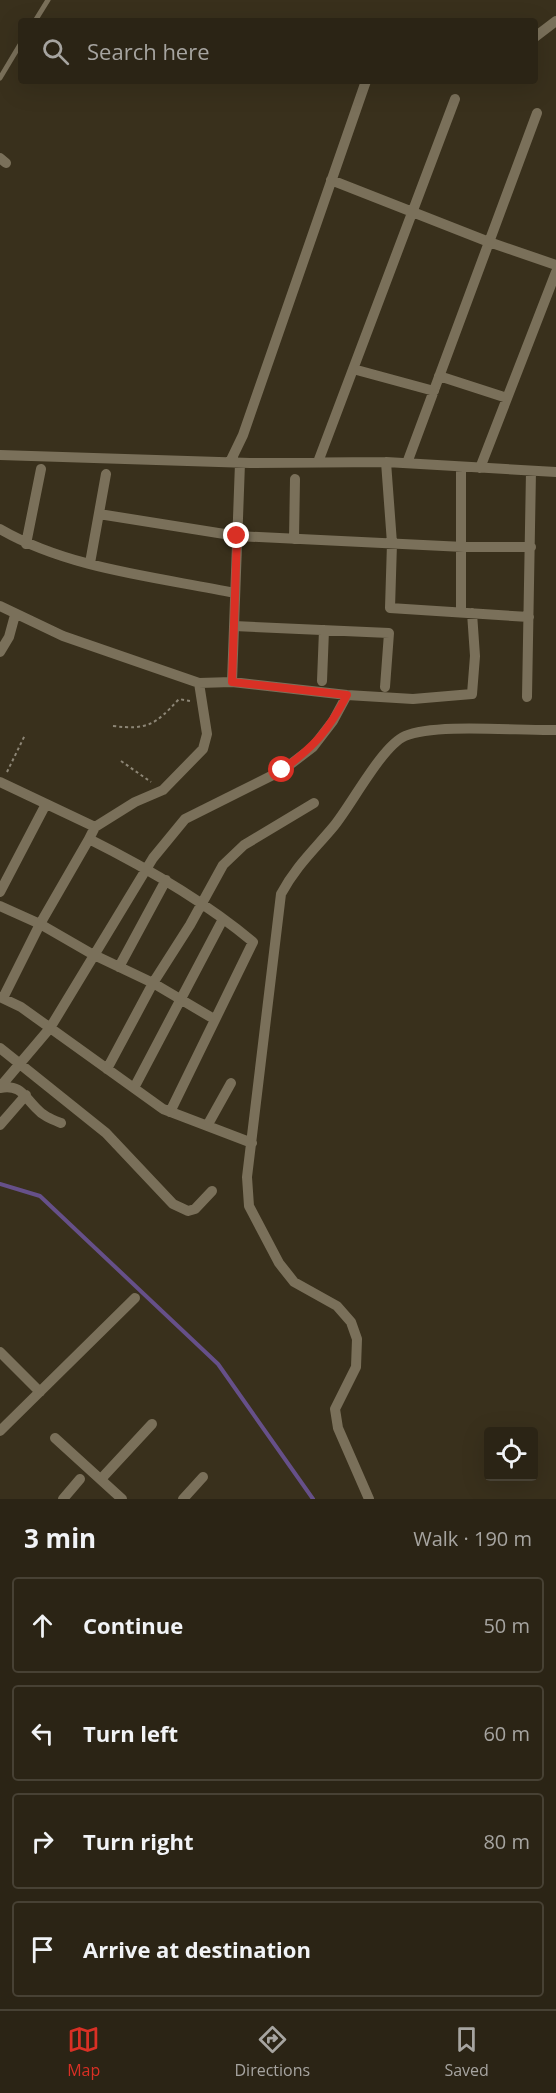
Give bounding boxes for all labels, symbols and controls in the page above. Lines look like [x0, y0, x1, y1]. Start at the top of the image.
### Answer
search box [18, 18, 538, 84]
icon: search [39, 35, 72, 68]
text: Search here [87, 36, 210, 66]
route end [223, 522, 249, 548]
route start [268, 756, 294, 782]
map controls [484, 1427, 538, 1481]
button: locate [484, 1427, 538, 1481]
text: 3 min [24, 1520, 96, 1556]
text: Walk · 190 m [413, 1525, 532, 1552]
icon: ahead [26, 1609, 59, 1642]
text: Continue [83, 1610, 183, 1640]
text: 50 m [483, 1612, 530, 1639]
icon: left [26, 1717, 59, 1750]
text: Turn left [83, 1718, 178, 1748]
text: 60 m [483, 1720, 530, 1747]
icon: right [26, 1825, 59, 1858]
text: Turn right [83, 1826, 194, 1856]
text: 80 m [483, 1828, 530, 1855]
icon: arrive [26, 1933, 59, 1966]
text: Arrive at destination [83, 1934, 311, 1964]
tab: Map [67, 2023, 100, 2081]
tab: Directions [235, 2023, 310, 2081]
tab: Saved [444, 2023, 489, 2081]

